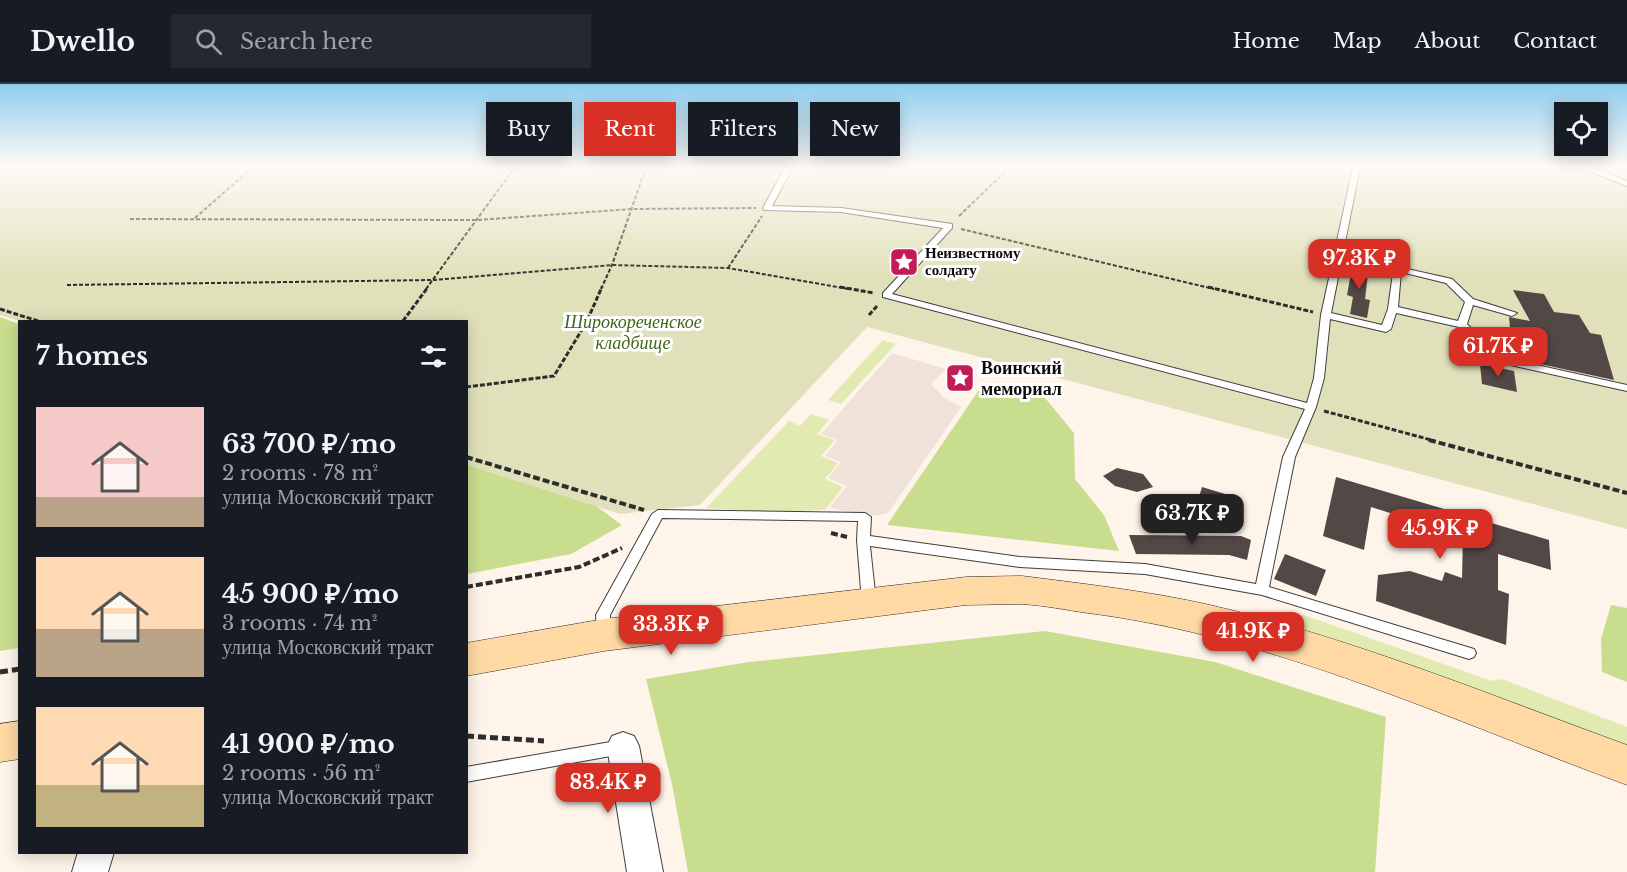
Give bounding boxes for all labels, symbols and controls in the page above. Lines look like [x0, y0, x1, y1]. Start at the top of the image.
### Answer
search box [171, 14, 591, 68]
text: Dwello [30, 24, 135, 59]
icon: search [192, 25, 225, 58]
text: Search here [240, 28, 373, 55]
text: Home [1233, 28, 1300, 54]
text: Map [1333, 28, 1381, 54]
text: About [1414, 28, 1480, 54]
text: Contact [1513, 28, 1597, 54]
chip: Buy [486, 102, 572, 156]
chip: Rent [584, 102, 676, 156]
chip: Filters [688, 102, 798, 156]
chip: New [810, 102, 900, 156]
map controls [1554, 102, 1608, 156]
button: locate [1554, 102, 1608, 156]
pin: 97.3K ₽ [1304, 239, 1414, 290]
place label: Неизвестному солдату [925, 243, 1021, 279]
place icon: Неизвестному солдату [888, 246, 920, 278]
text: 97.3K ₽ [1322, 246, 1396, 270]
park label: Широкореченское кладбище [563, 311, 702, 354]
pin: 61.7K ₽ [1443, 327, 1553, 378]
text: 61.7K ₽ [1463, 334, 1533, 358]
text: 7 homes [36, 340, 148, 372]
icon: filters [417, 340, 450, 373]
place label: Воинский мемориал [981, 357, 1062, 400]
place icon: Воинский мемориал [944, 362, 976, 394]
text: 63 700 ₽/mo [222, 428, 396, 460]
icon: home [84, 431, 156, 503]
text: 2 rooms · 78 m² [222, 461, 378, 485]
text: улица Московский тракт [222, 485, 434, 509]
pin: 63.7K ₽ [1137, 494, 1247, 545]
text: 63.7K ₽ [1155, 501, 1229, 525]
pin: 45.9K ₽ [1385, 509, 1495, 560]
text: 45.9K ₽ [1402, 516, 1478, 540]
text: 45 900 ₽/mo [222, 578, 399, 610]
icon: home [84, 581, 156, 653]
pin: 33.3K ₽ [616, 605, 726, 656]
text: 3 rooms · 74 m² [222, 611, 378, 635]
text: 33.3K ₽ [633, 612, 709, 636]
pin: 41.9K ₽ [1198, 612, 1308, 663]
text: 41.9K ₽ [1216, 619, 1290, 643]
text: улица Московский тракт [222, 635, 434, 659]
text: 41 900 ₽/mo [222, 728, 395, 760]
icon: home [84, 731, 156, 803]
text: 2 rooms · 56 m² [222, 761, 380, 785]
pin: 83.4K ₽ [553, 763, 663, 814]
text: 83.4K ₽ [570, 770, 646, 794]
text: улица Московский тракт [222, 785, 434, 809]

